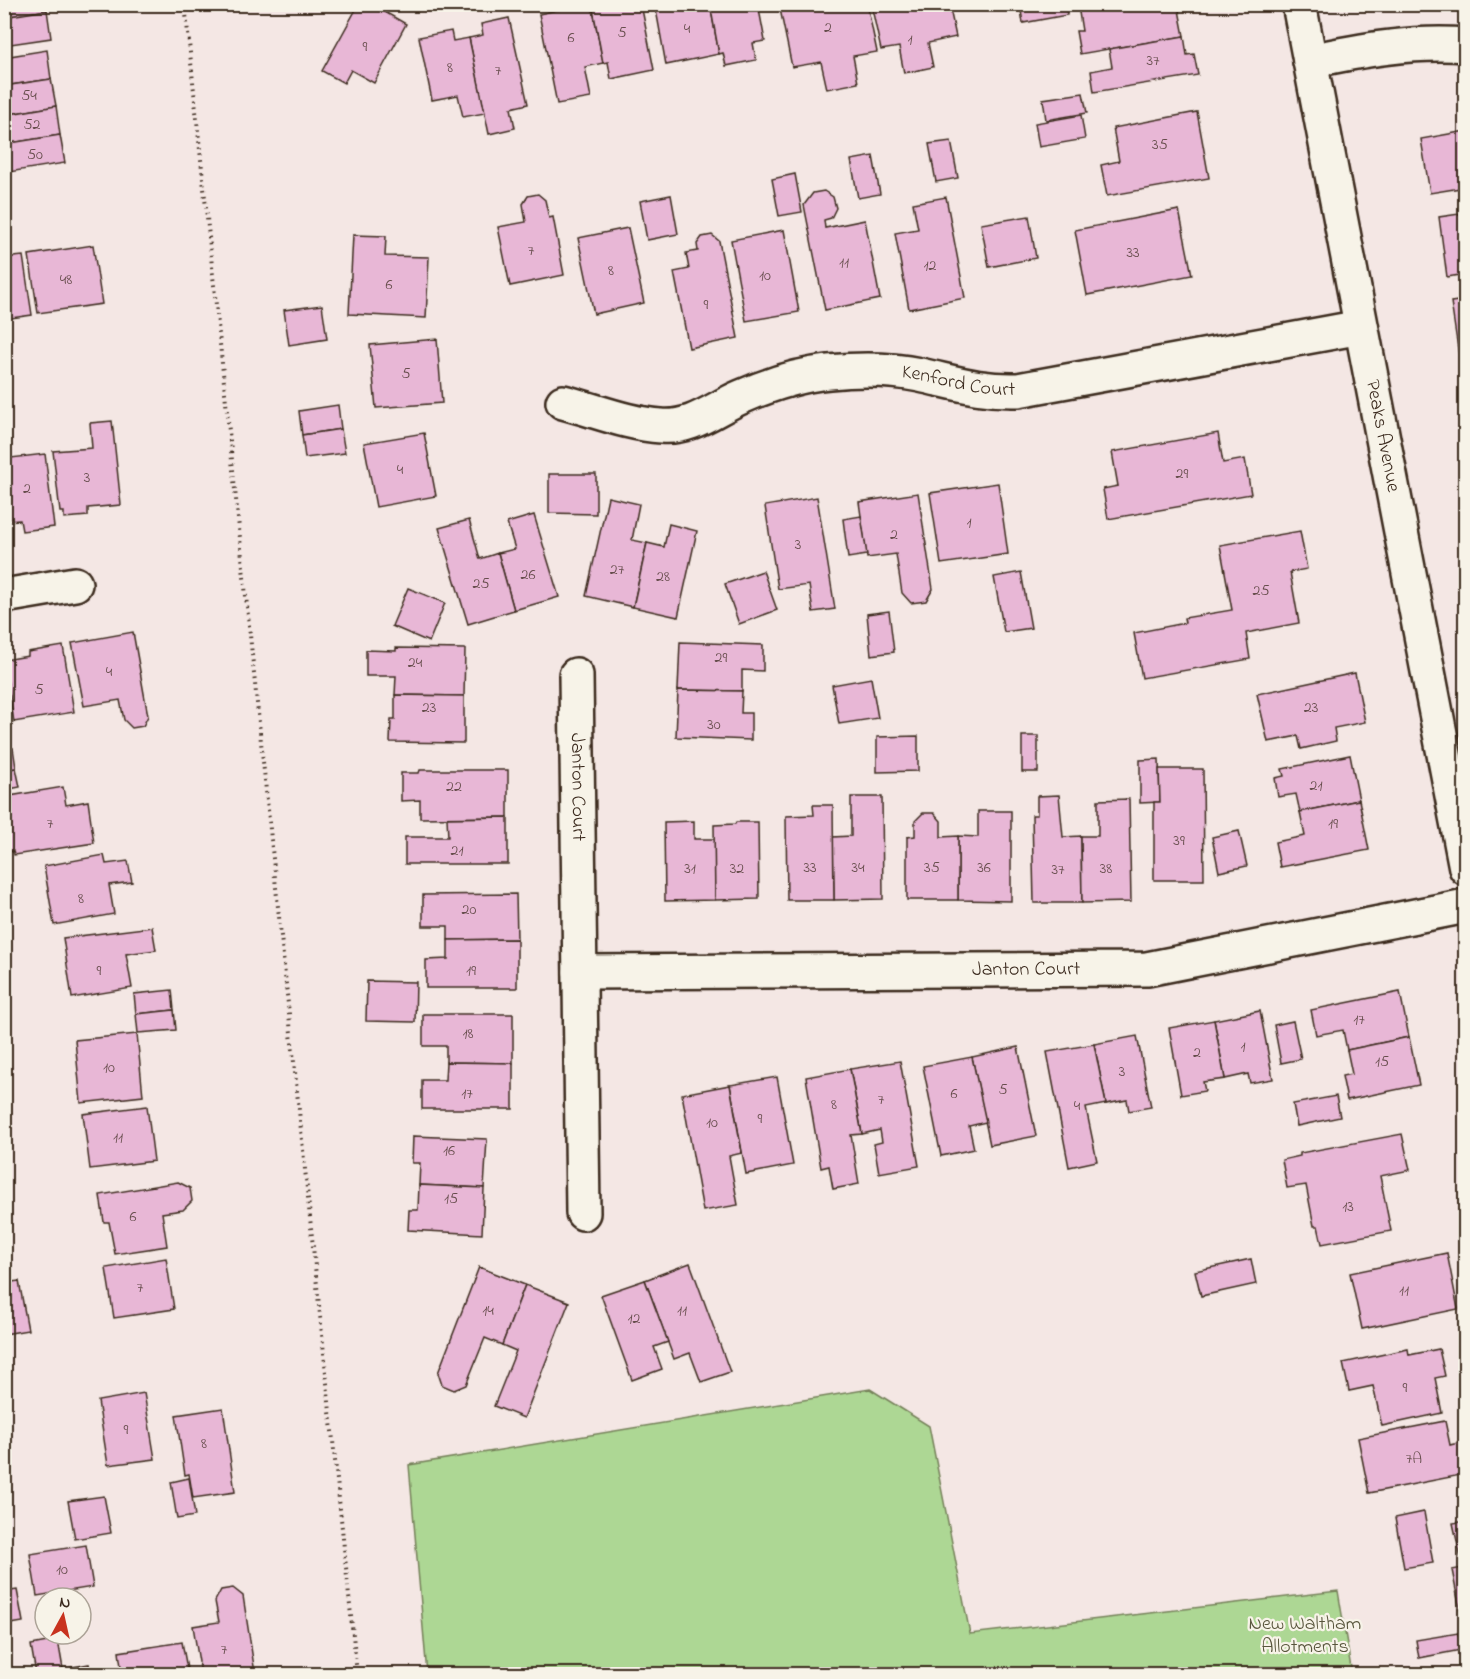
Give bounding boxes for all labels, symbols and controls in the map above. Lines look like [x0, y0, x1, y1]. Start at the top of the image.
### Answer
house number: 2 [824, 16, 832, 40]
house number: 4 [684, 17, 691, 41]
house number: 5 [617, 21, 627, 45]
house number: 6 [567, 26, 575, 50]
house number: 1 [907, 28, 913, 52]
house number: 9 [363, 35, 368, 59]
house number: 37 [1146, 49, 1160, 73]
house number: 8 [447, 56, 453, 80]
house number: 7 [495, 59, 502, 83]
house number: 54 [21, 84, 37, 108]
house number: 52 [23, 113, 41, 137]
house number: 35 [1152, 133, 1168, 157]
house number: 50 [27, 143, 43, 167]
house number: 7 [528, 239, 535, 263]
house number: 33 [1126, 241, 1140, 265]
house number: 11 [839, 251, 849, 275]
house number: 12 [923, 254, 937, 278]
house number: 8 [608, 259, 614, 283]
house number: 10 [759, 264, 771, 288]
house number: 48 [60, 268, 72, 292]
house number: 6 [385, 273, 393, 297]
house number: 9 [704, 293, 709, 317]
street label: Kenford Court [900, 358, 1016, 405]
house number: 5 [401, 362, 411, 386]
street label: Peaks Avenue [1357, 377, 1408, 495]
house number: 4 [397, 458, 404, 482]
house number: 29 [1176, 462, 1189, 486]
house number: 3 [84, 466, 90, 490]
house number: 2 [23, 477, 31, 501]
house number: 1 [966, 511, 972, 535]
house number: 2 [890, 523, 898, 547]
house number: 3 [795, 533, 801, 557]
house number: 27 [610, 558, 625, 582]
house number: 26 [521, 563, 536, 587]
house number: 28 [656, 565, 670, 589]
house number: 25 [472, 572, 490, 596]
house number: 25 [1252, 579, 1270, 603]
house number: 29 [715, 646, 728, 670]
house number: 24 [408, 651, 423, 675]
house number: 4 [106, 660, 113, 684]
house number: 5 [34, 678, 44, 702]
house number: 23 [422, 696, 436, 720]
house number: 23 [1304, 696, 1318, 720]
house number: 30 [707, 713, 721, 737]
street label: Janton Court [562, 733, 593, 842]
house number: 21 [1309, 774, 1323, 798]
house number: 22 [446, 775, 462, 799]
house number: 7 [47, 812, 54, 836]
house number: 19 [1328, 812, 1338, 836]
house number: 39 [1173, 829, 1185, 853]
house number: 21 [450, 839, 464, 863]
house number: 33 [803, 856, 817, 880]
house number: 34 [851, 856, 865, 880]
house number: 35 [924, 856, 940, 880]
house number: 36 [977, 856, 991, 880]
house number: 31 [684, 857, 696, 881]
house number: 32 [730, 857, 744, 881]
house number: 38 [1100, 857, 1112, 881]
house number: 37 [1051, 858, 1065, 882]
house number: 8 [78, 887, 84, 911]
house number: 20 [462, 898, 477, 922]
street label: Janton Court [972, 955, 1080, 984]
house number: 9 [97, 959, 102, 983]
house number: 19 [466, 959, 476, 983]
house number: 17 [1353, 1008, 1365, 1032]
house number: 18 [462, 1022, 474, 1046]
house number: 1 [1240, 1035, 1246, 1059]
house number: 2 [1193, 1041, 1201, 1065]
house number: 15 [1375, 1050, 1389, 1074]
house number: 10 [103, 1056, 115, 1080]
house number: 3 [1119, 1060, 1125, 1084]
house number: 5 [998, 1078, 1008, 1102]
house number: 17 [461, 1082, 473, 1106]
house number: 6 [950, 1082, 958, 1106]
house number: 7 [878, 1088, 885, 1112]
house number: 8 [831, 1093, 837, 1117]
house number: 4 [1074, 1094, 1081, 1118]
house number: 9 [758, 1107, 763, 1131]
house number: 10 [706, 1111, 718, 1135]
house number: 11 [113, 1126, 123, 1150]
house number: 16 [443, 1139, 455, 1163]
house number: 15 [444, 1187, 458, 1211]
house number: 13 [1342, 1195, 1354, 1219]
house number: 6 [129, 1205, 137, 1229]
house number: 7 [137, 1276, 144, 1300]
house number: 11 [1399, 1279, 1409, 1303]
house number: 14 [482, 1299, 494, 1323]
house number: 11 [677, 1299, 687, 1323]
house number: 12 [627, 1307, 641, 1331]
house number: 9 [1403, 1376, 1408, 1400]
house number: 9 [124, 1418, 129, 1442]
house number: 8 [201, 1432, 207, 1456]
house number: 7A [1406, 1447, 1422, 1471]
house number: 10 [56, 1558, 68, 1582]
north arrow [33, 1586, 93, 1646]
text: N [58, 1590, 72, 1616]
park label: New Waltham Allotments [1249, 1610, 1361, 1662]
house number: 7 [221, 1638, 228, 1662]

